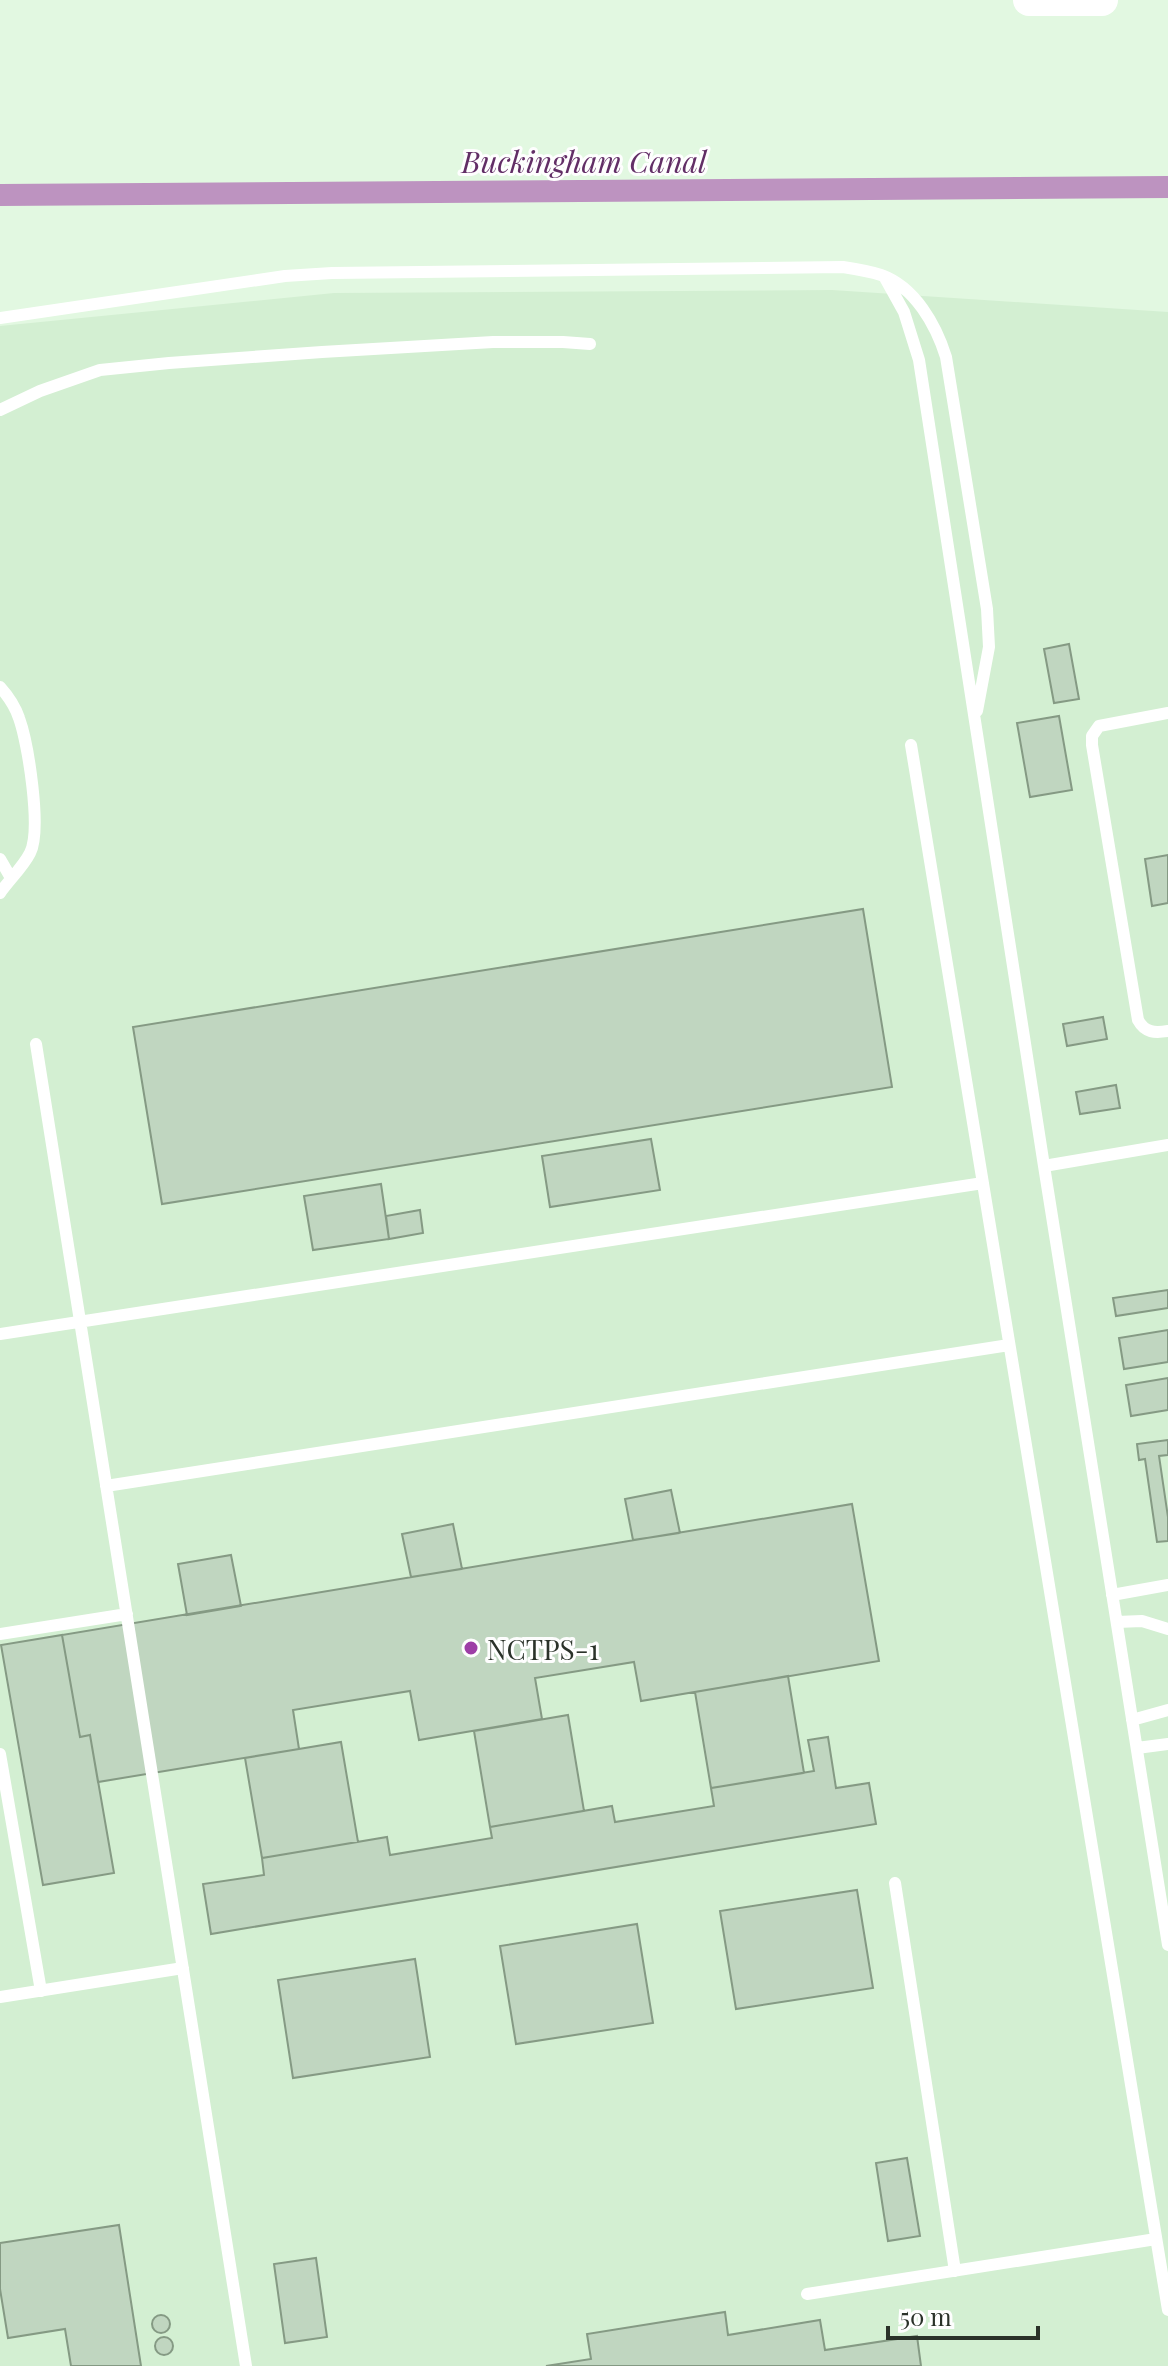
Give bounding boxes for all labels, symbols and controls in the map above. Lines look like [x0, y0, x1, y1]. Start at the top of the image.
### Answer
water label: Buckingham Canal [460, 141, 708, 181]
place label: NCTPS-1 [487, 1630, 599, 1667]
marker: NCTPS-1 [462, 1639, 480, 1657]
scale bar [888, 2290, 1038, 2340]
text: 50 m [900, 2300, 952, 2332]

